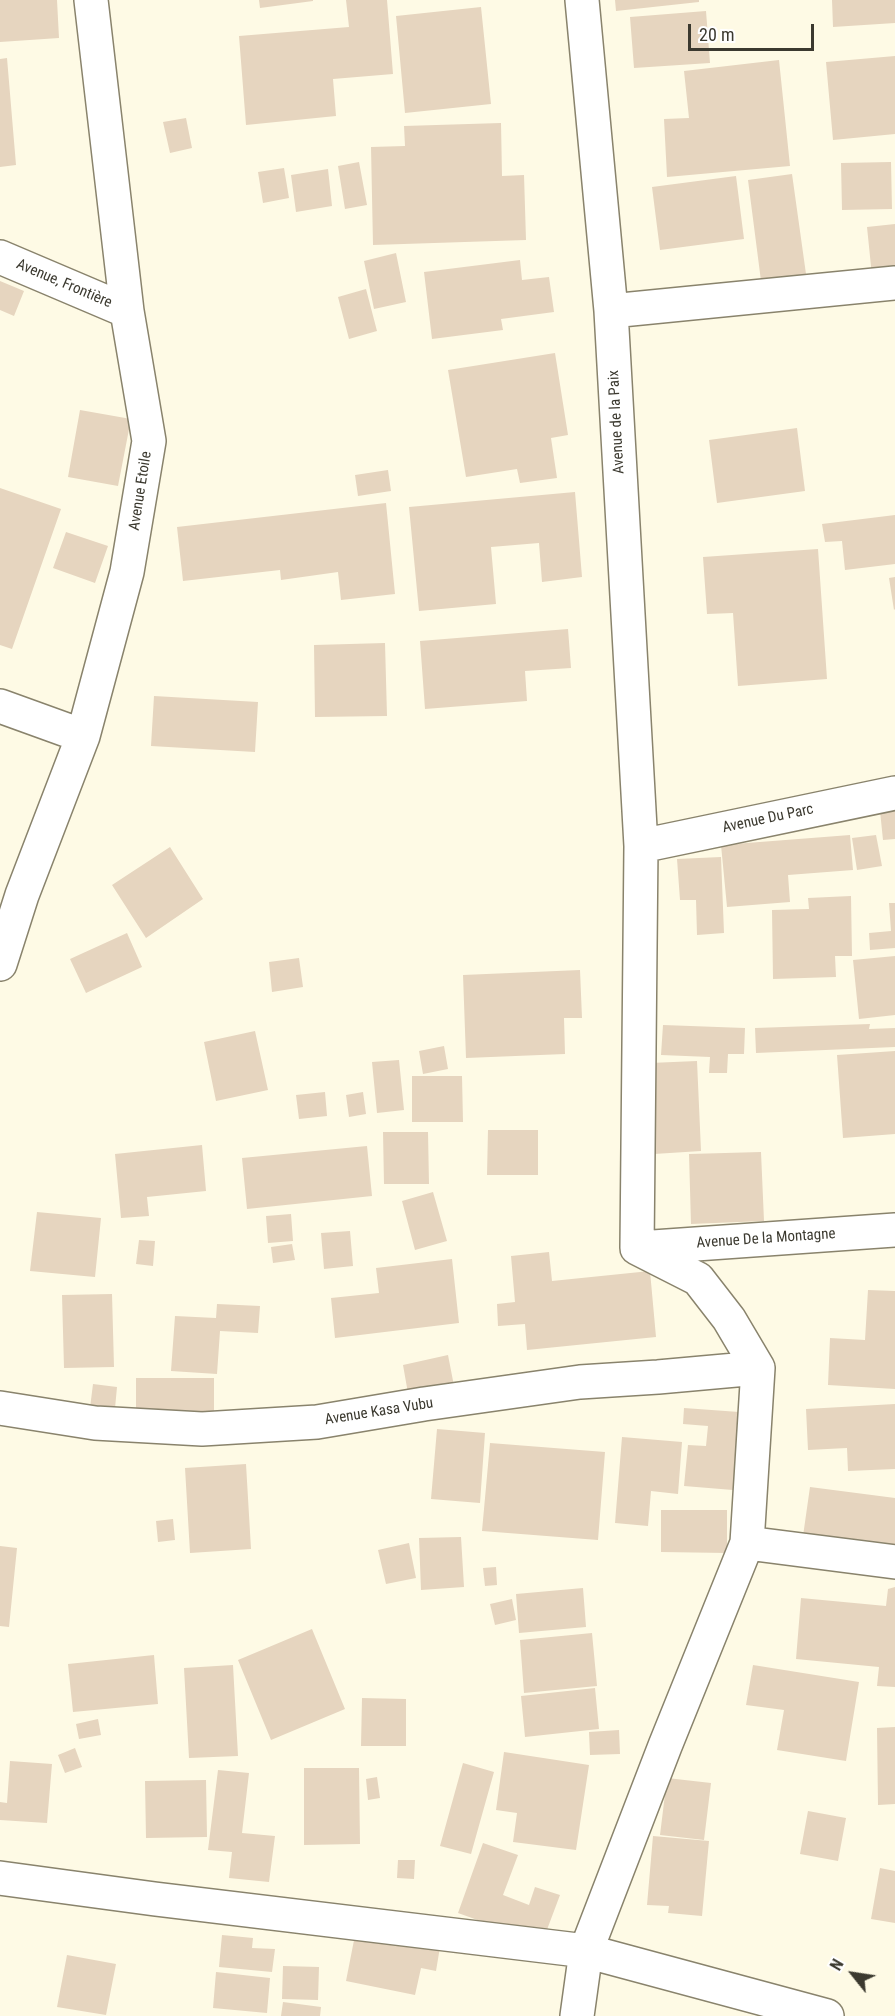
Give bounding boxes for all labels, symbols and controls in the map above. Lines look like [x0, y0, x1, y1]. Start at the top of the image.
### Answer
scale bar [691, 12, 817, 50]
text: 20 m [699, 24, 734, 45]
street label: Avenue, Frontière [13, 256, 115, 312]
street label: Avenue de la Paix [605, 370, 629, 474]
street label: Avenue Etoile [126, 450, 156, 532]
street label: Avenue Du Parc [721, 801, 815, 837]
street label: Avenue De la Montagne [696, 1225, 836, 1253]
street label: Avenue Kasa Vubu [323, 1395, 435, 1429]
north arrow [823, 1944, 883, 2004]
text: N [826, 1956, 848, 1974]

